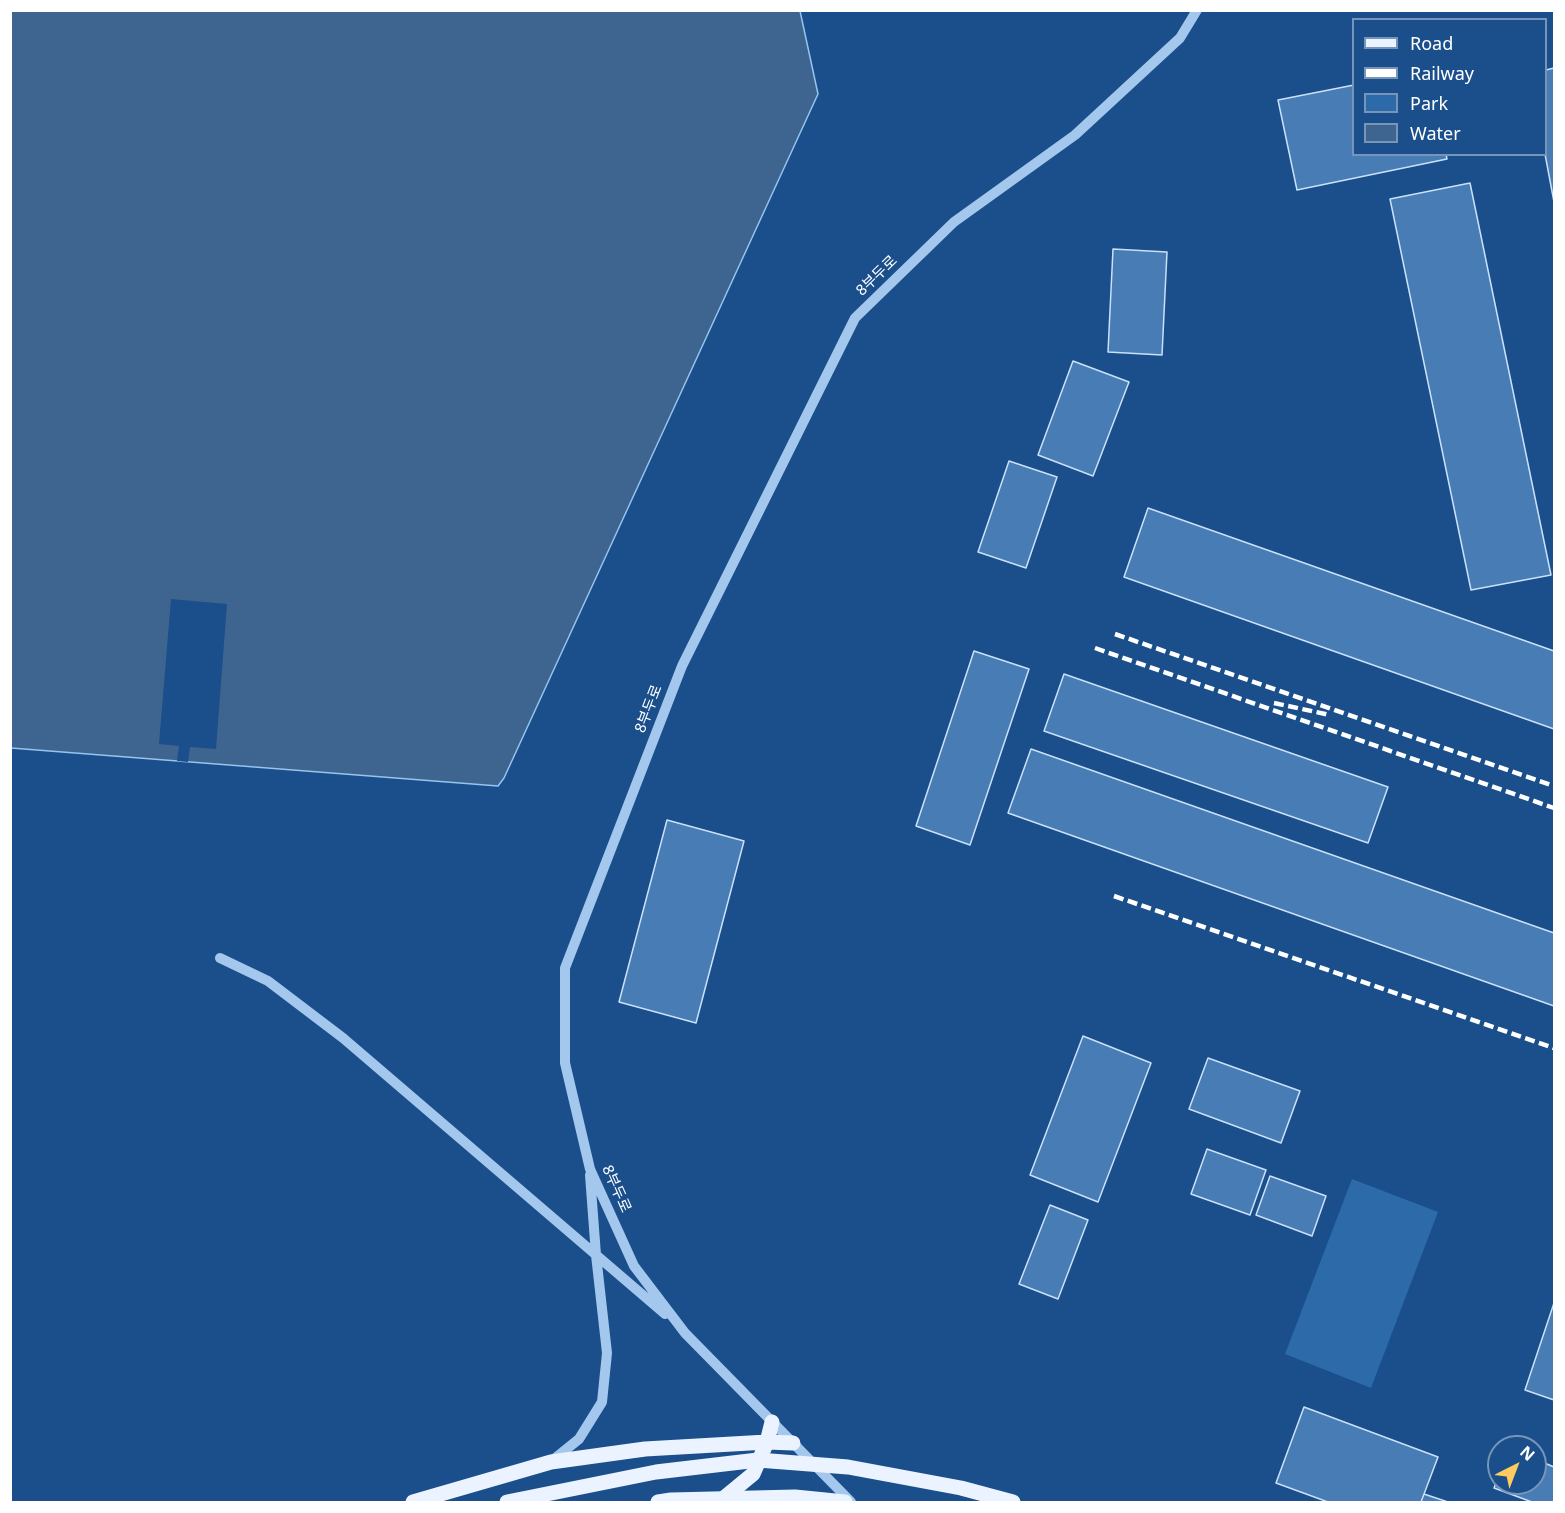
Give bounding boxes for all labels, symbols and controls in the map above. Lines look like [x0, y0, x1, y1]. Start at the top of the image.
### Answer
legend [1352, 18, 1547, 156]
text: Road [1410, 31, 1453, 55]
text: Railway [1410, 61, 1474, 85]
text: Park [1410, 91, 1448, 115]
text: Water [1410, 121, 1461, 145]
street label: 8부두로 [853, 252, 901, 300]
street label: 8부두로 [632, 682, 666, 736]
street label: 8부두로 [598, 1163, 634, 1215]
north arrow [1487, 1435, 1547, 1495]
text: N [1516, 1441, 1540, 1466]

